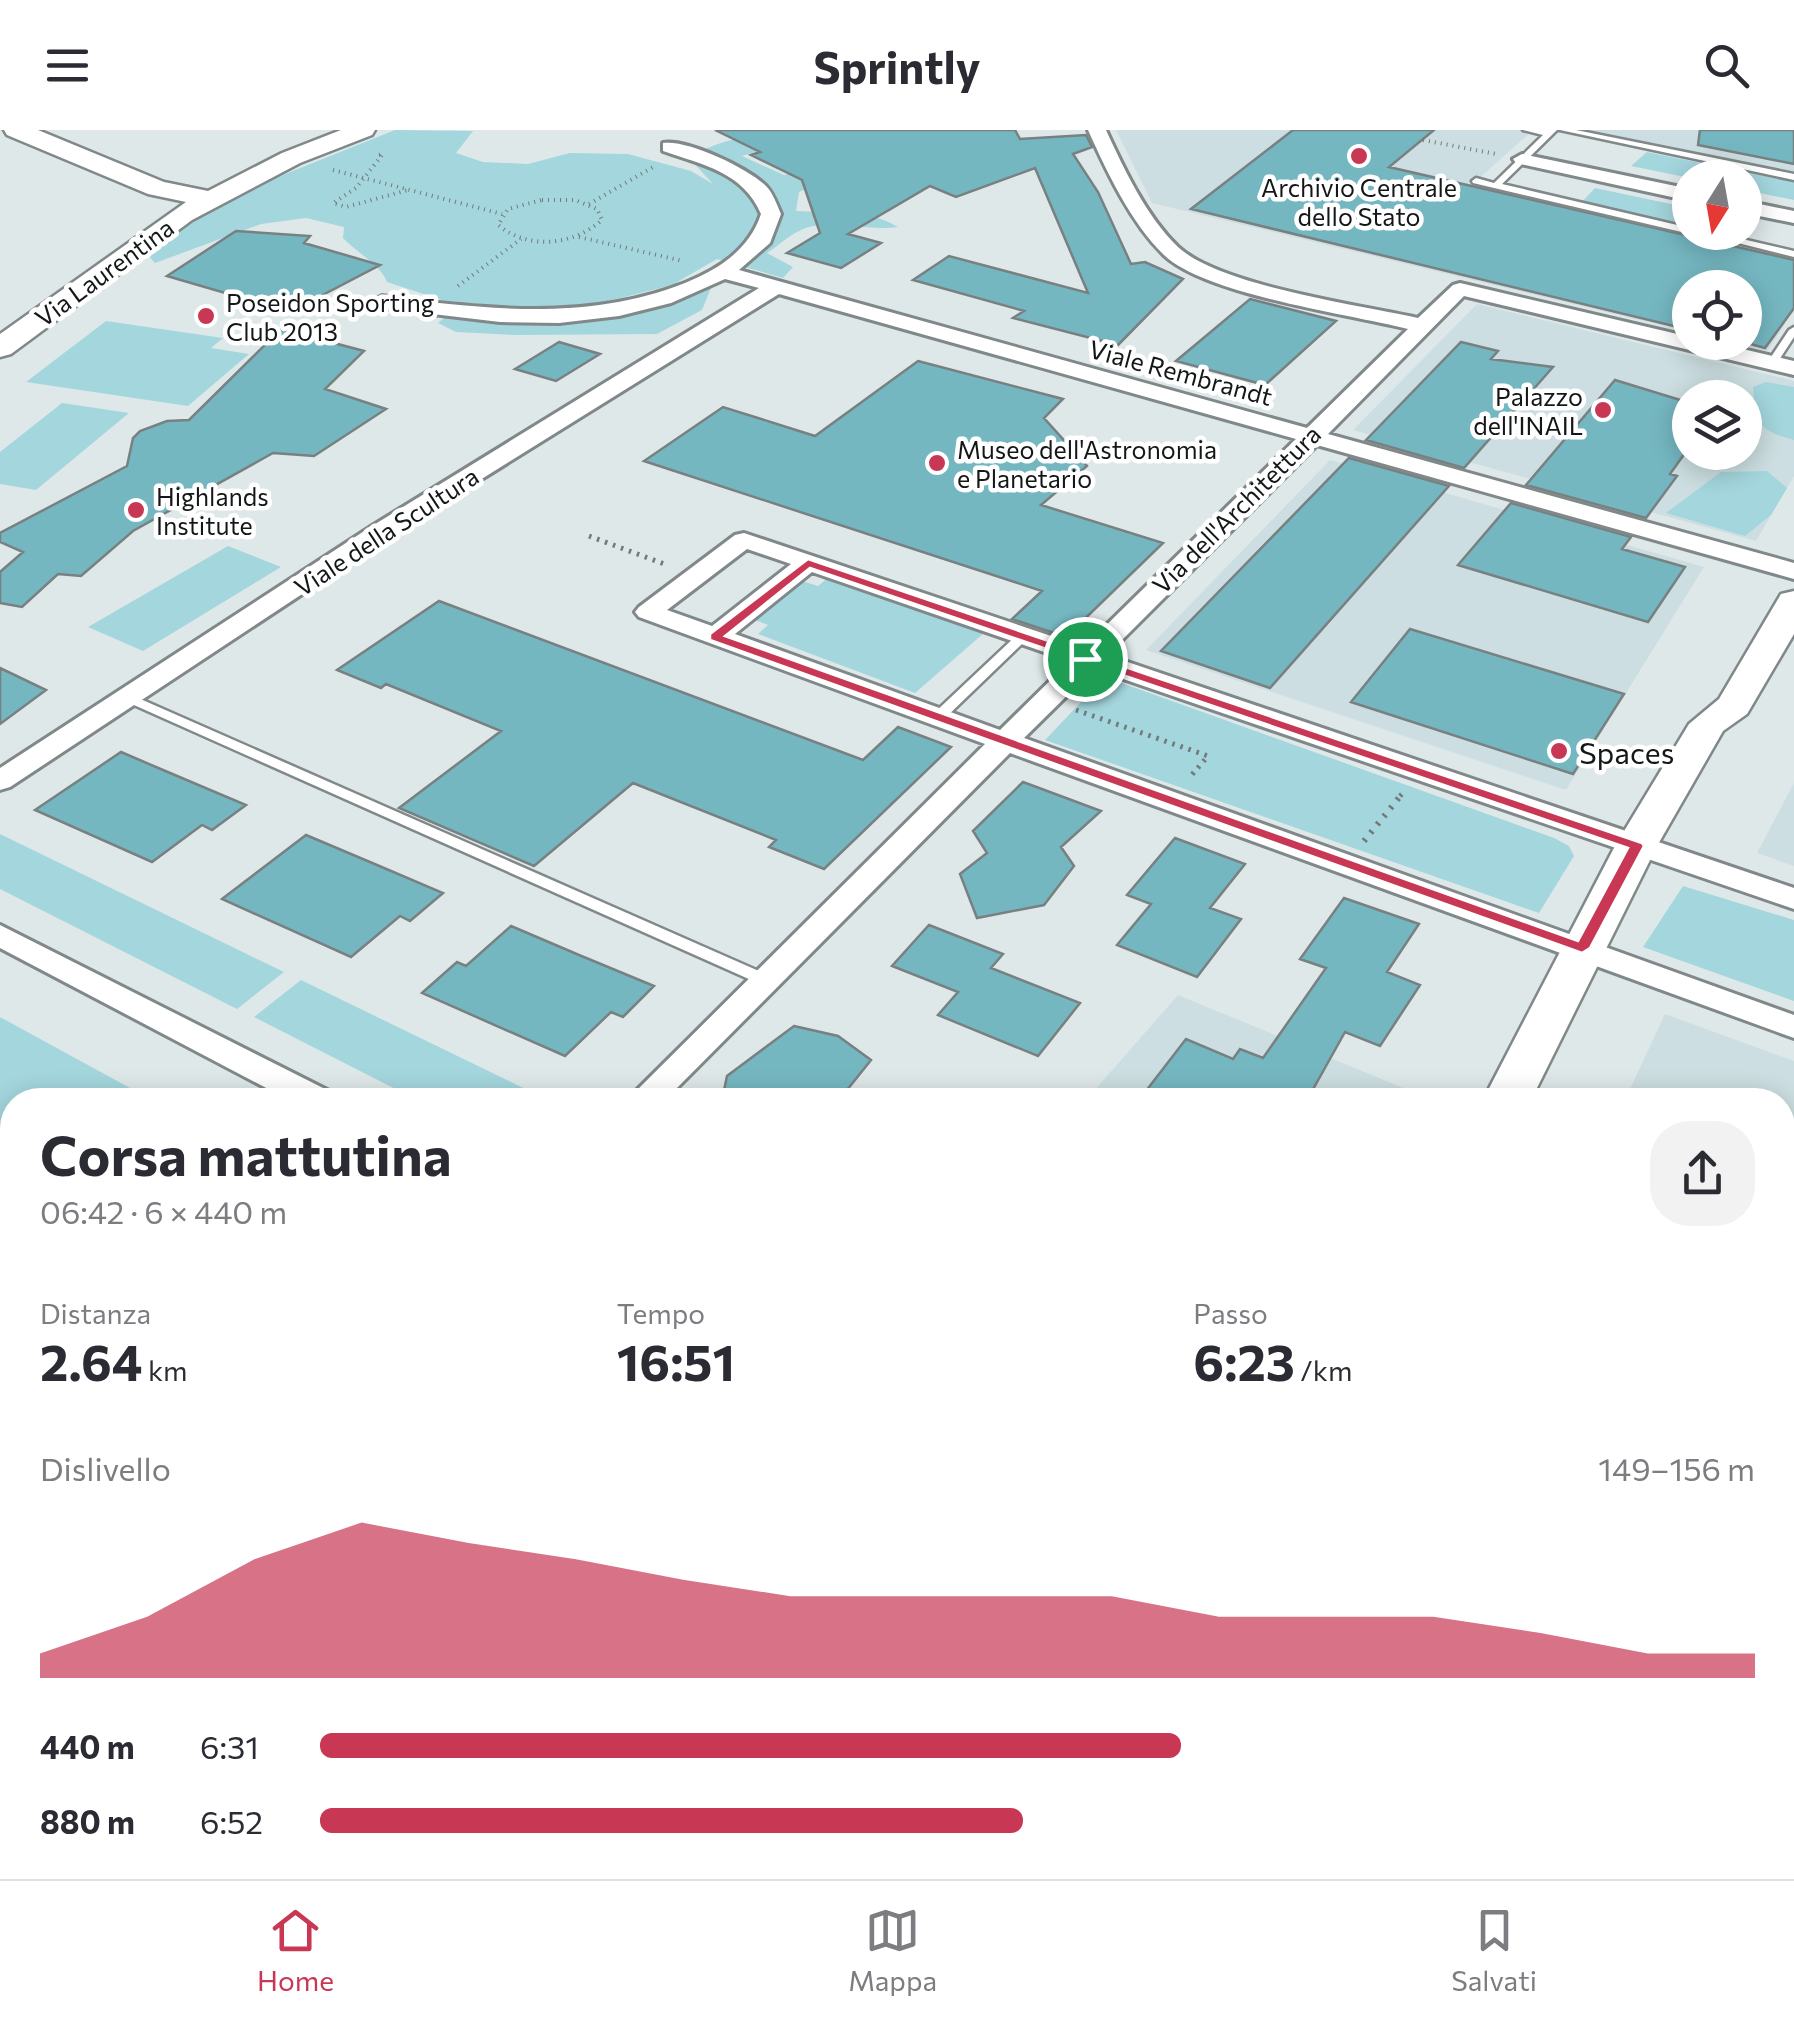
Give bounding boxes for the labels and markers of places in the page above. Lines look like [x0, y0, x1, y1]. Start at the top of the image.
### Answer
marker: Archivio Centrale dello Stato [1348, 145, 1370, 167]
place label: Archivio Centrale dello Stato [1261, 172, 1457, 231]
place label: Poseidon Sporting Club 2013 [226, 287, 435, 346]
marker: Poseidon Sporting Club 2013 [195, 305, 217, 327]
place label: Palazzo dell'INAIL [1473, 381, 1583, 440]
marker: Palazzo dell'INAIL [1592, 399, 1614, 421]
place label: Museo dell'Astronomia e Planetario [957, 434, 1217, 493]
marker: Museo dell'Astronomia e Planetario [926, 452, 948, 474]
place label: Highlands Institute [156, 481, 269, 540]
marker: Highlands Institute [125, 499, 147, 521]
pin [1043, 617, 1128, 702]
place label: Spaces [1579, 733, 1674, 770]
marker: Spaces [1548, 740, 1570, 762]

